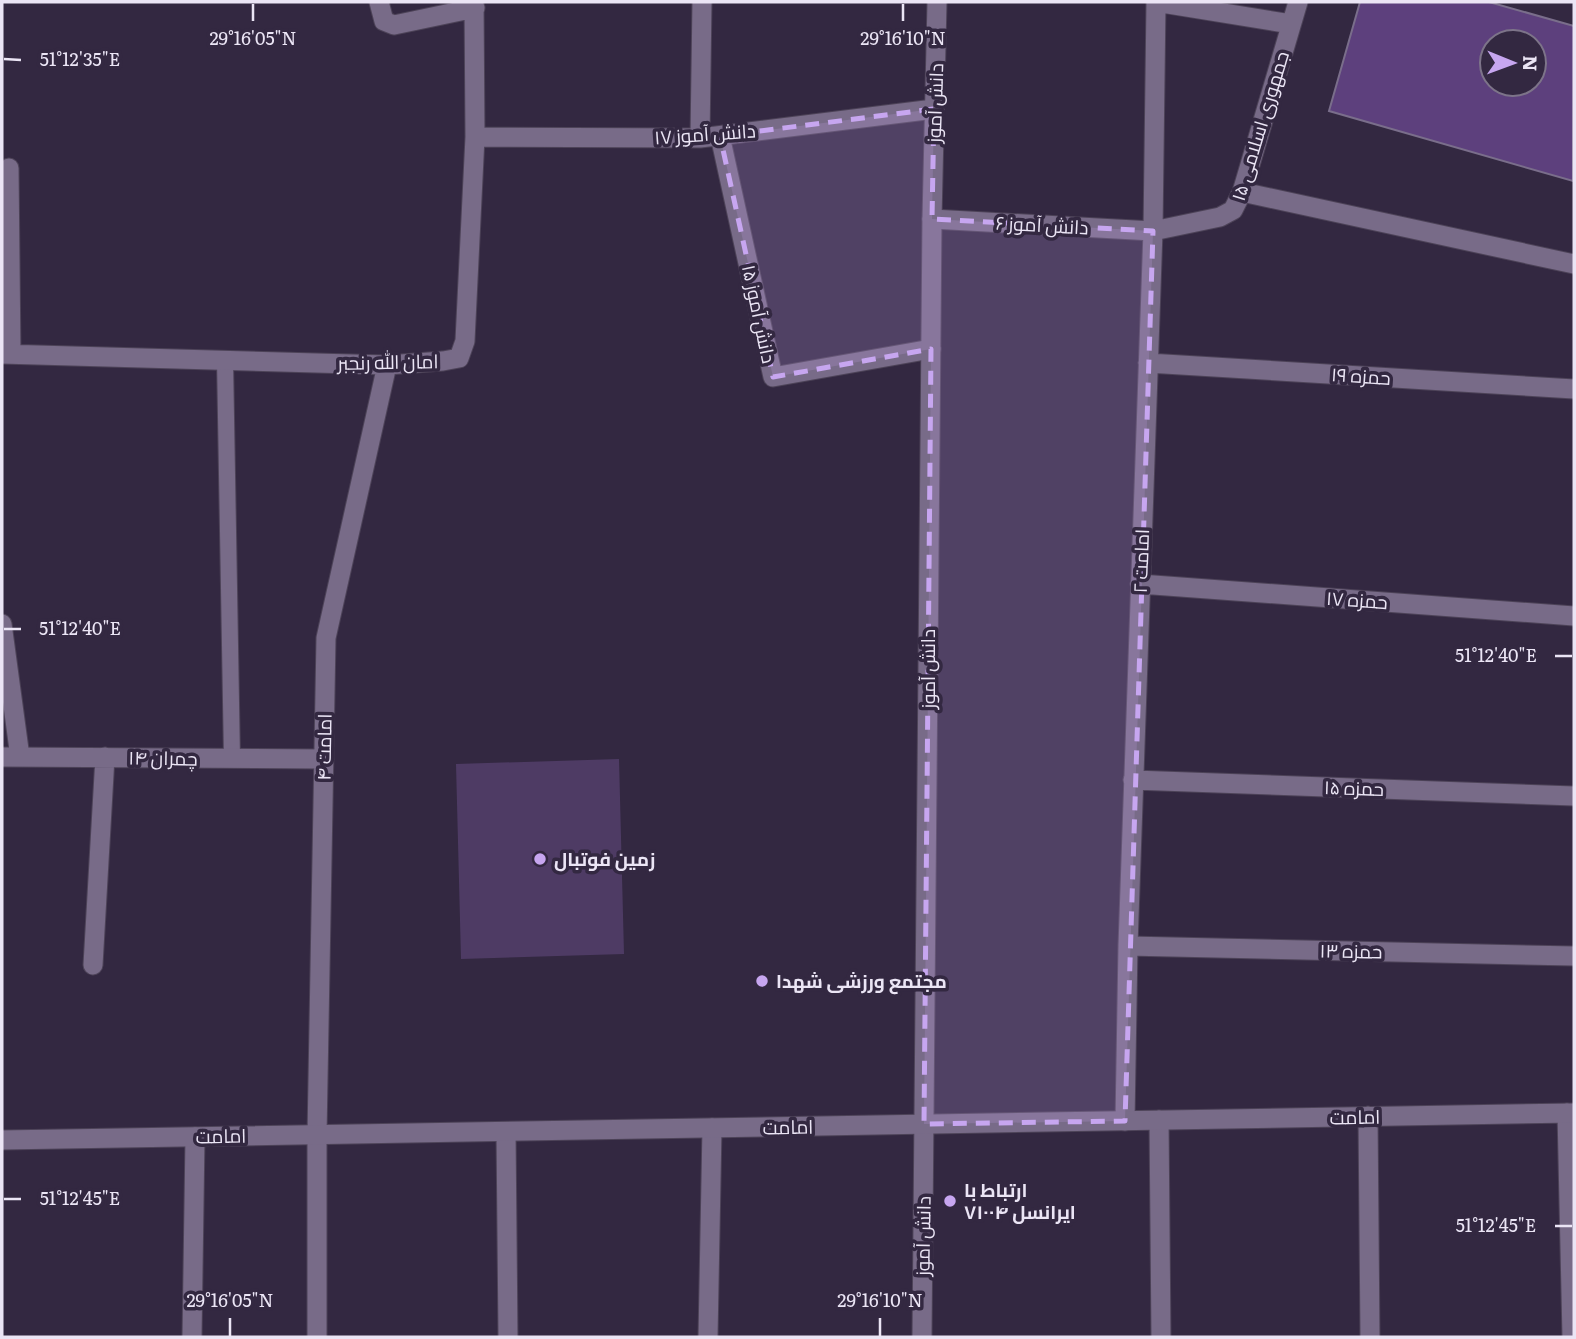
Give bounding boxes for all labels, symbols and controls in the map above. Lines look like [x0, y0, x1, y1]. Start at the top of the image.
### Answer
text: 29°16'05"N [209, 24, 297, 51]
text: 29°16'10"N [860, 24, 946, 51]
north arrow [1478, 28, 1548, 98]
text: 51°12'35"E [40, 45, 120, 72]
street label: جمهوری اسلامی ۱۵ [1223, 47, 1295, 204]
text: N [1517, 55, 1545, 72]
street label: دانش آموز [919, 62, 949, 145]
street label: دانش آموز ۱۷ [653, 115, 757, 151]
street label: دانش آموز ۶ [995, 208, 1089, 240]
street label: دانش آموز ۱۵ [736, 262, 784, 366]
street label: امان الله رنجبر [336, 346, 439, 376]
street label: حمزه ۱۹ [1330, 359, 1392, 391]
street label: امامت ۲ [1125, 528, 1155, 594]
street label: حمزه ۱۷ [1325, 583, 1389, 615]
text: 51°12'40"E [39, 614, 121, 641]
street label: دانش آموز [913, 629, 941, 710]
text: 51°12'40"E [1455, 641, 1537, 668]
street label: امامت ۴ [308, 713, 338, 781]
street label: چمران ۱۴ [128, 742, 198, 772]
street label: حمزه ۱۵ [1323, 772, 1385, 802]
place label: زمین فوتبال [554, 844, 655, 872]
marker: زمین فوتبال [532, 851, 548, 867]
street label: حمزه ۱۳ [1319, 935, 1383, 965]
place label: مجتمع ورزشی شهدا [776, 966, 947, 995]
marker: مجتمع ورزشی شهدا [754, 973, 770, 989]
street label: امامت [1329, 1102, 1381, 1130]
street label: امامت [762, 1112, 814, 1140]
street label: امامت [195, 1121, 247, 1149]
place label: ارتباط با ایرانسل ۷۱۰۰۴ [964, 1175, 1076, 1225]
text: 51°12'45"E [40, 1184, 120, 1211]
marker: ارتباط با ایرانسل ۷۱۰۰۴ [942, 1193, 958, 1209]
street label: دانش آموز [907, 1196, 937, 1277]
text: 51°12'45"E [1456, 1211, 1536, 1238]
text: 29°16'05"N [186, 1286, 274, 1313]
text: 29°16'10"N [837, 1286, 923, 1313]

